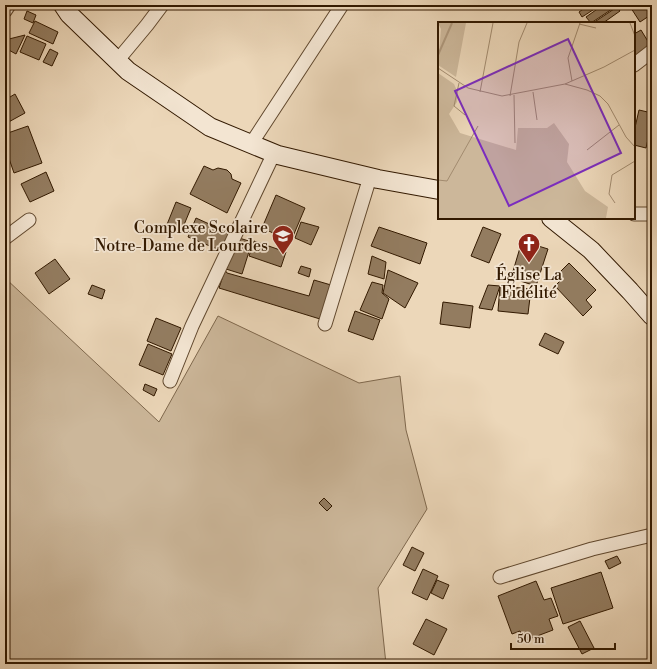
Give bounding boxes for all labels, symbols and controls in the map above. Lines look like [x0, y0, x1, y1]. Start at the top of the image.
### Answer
inset map [438, 22, 635, 219]
place label: Complexe Scolaire Notre-Dame de Lourdes [95, 218, 268, 256]
school or university icon: Complexe Scolaire Notre-Dame de Lourdes [270, 223, 296, 256]
church icon: Église La Fidélité [516, 231, 542, 264]
place label: Église La Fidélité [496, 263, 563, 303]
scale bar [511, 625, 615, 651]
text: 50 m [517, 632, 545, 647]

